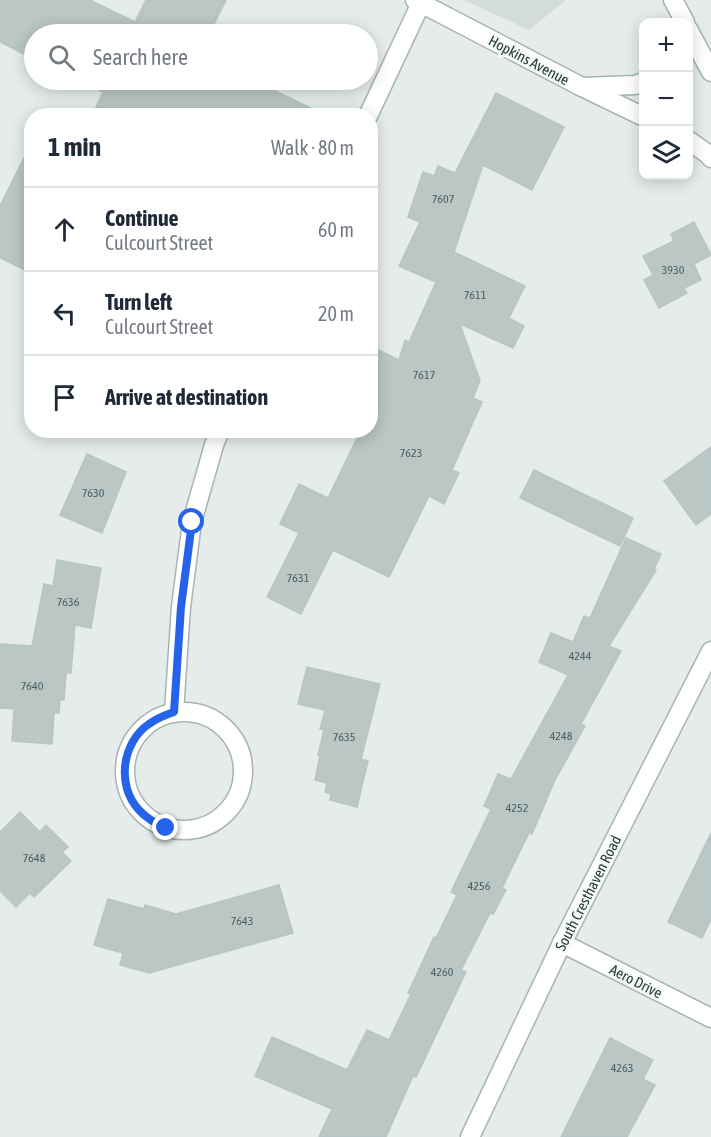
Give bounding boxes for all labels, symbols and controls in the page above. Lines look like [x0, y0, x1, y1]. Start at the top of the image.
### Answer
map controls [639, 18, 693, 180]
button: + [639, 18, 693, 72]
search box [24, 24, 378, 90]
street label: Hopkins Avenue [486, 32, 572, 88]
icon: search [45, 41, 78, 74]
text: Search here [93, 44, 188, 70]
button: − [639, 72, 693, 126]
button: layers [639, 126, 693, 180]
text: 1 min [48, 132, 101, 162]
text: Walk · 80 m [271, 136, 354, 159]
house number: 7607 [432, 192, 455, 206]
text: Continue [105, 205, 179, 231]
icon: ahead [48, 213, 81, 246]
text: 60 m [318, 218, 354, 241]
text: Culcourt Street [105, 231, 213, 254]
house number: 3930 [662, 263, 685, 277]
house number: 7611 [464, 288, 487, 302]
text: Turn left [105, 289, 172, 315]
icon: left [48, 297, 81, 330]
text: 20 m [318, 302, 354, 325]
text: Culcourt Street [105, 315, 213, 338]
house number: 7617 [413, 368, 436, 382]
icon: arrive [48, 381, 81, 414]
text: Arrive at destination [105, 384, 268, 410]
house number: 7623 [400, 446, 422, 460]
house number: 7630 [82, 486, 105, 500]
route start [178, 508, 204, 534]
house number: 7631 [287, 571, 310, 585]
house number: 7636 [57, 595, 80, 609]
house number: 4244 [569, 649, 592, 663]
house number: 7640 [21, 679, 44, 693]
house number: 4248 [550, 729, 573, 743]
house number: 7635 [333, 730, 355, 744]
house number: 4252 [506, 801, 528, 815]
route end [152, 814, 178, 840]
street label: South Cresthaven Road [552, 833, 624, 953]
house number: 7648 [23, 851, 46, 865]
house number: 4256 [468, 879, 491, 893]
house number: 7643 [231, 914, 253, 928]
street label: Aero Drive [607, 961, 665, 1002]
house number: 4260 [431, 965, 454, 979]
house number: 4263 [611, 1061, 633, 1075]

